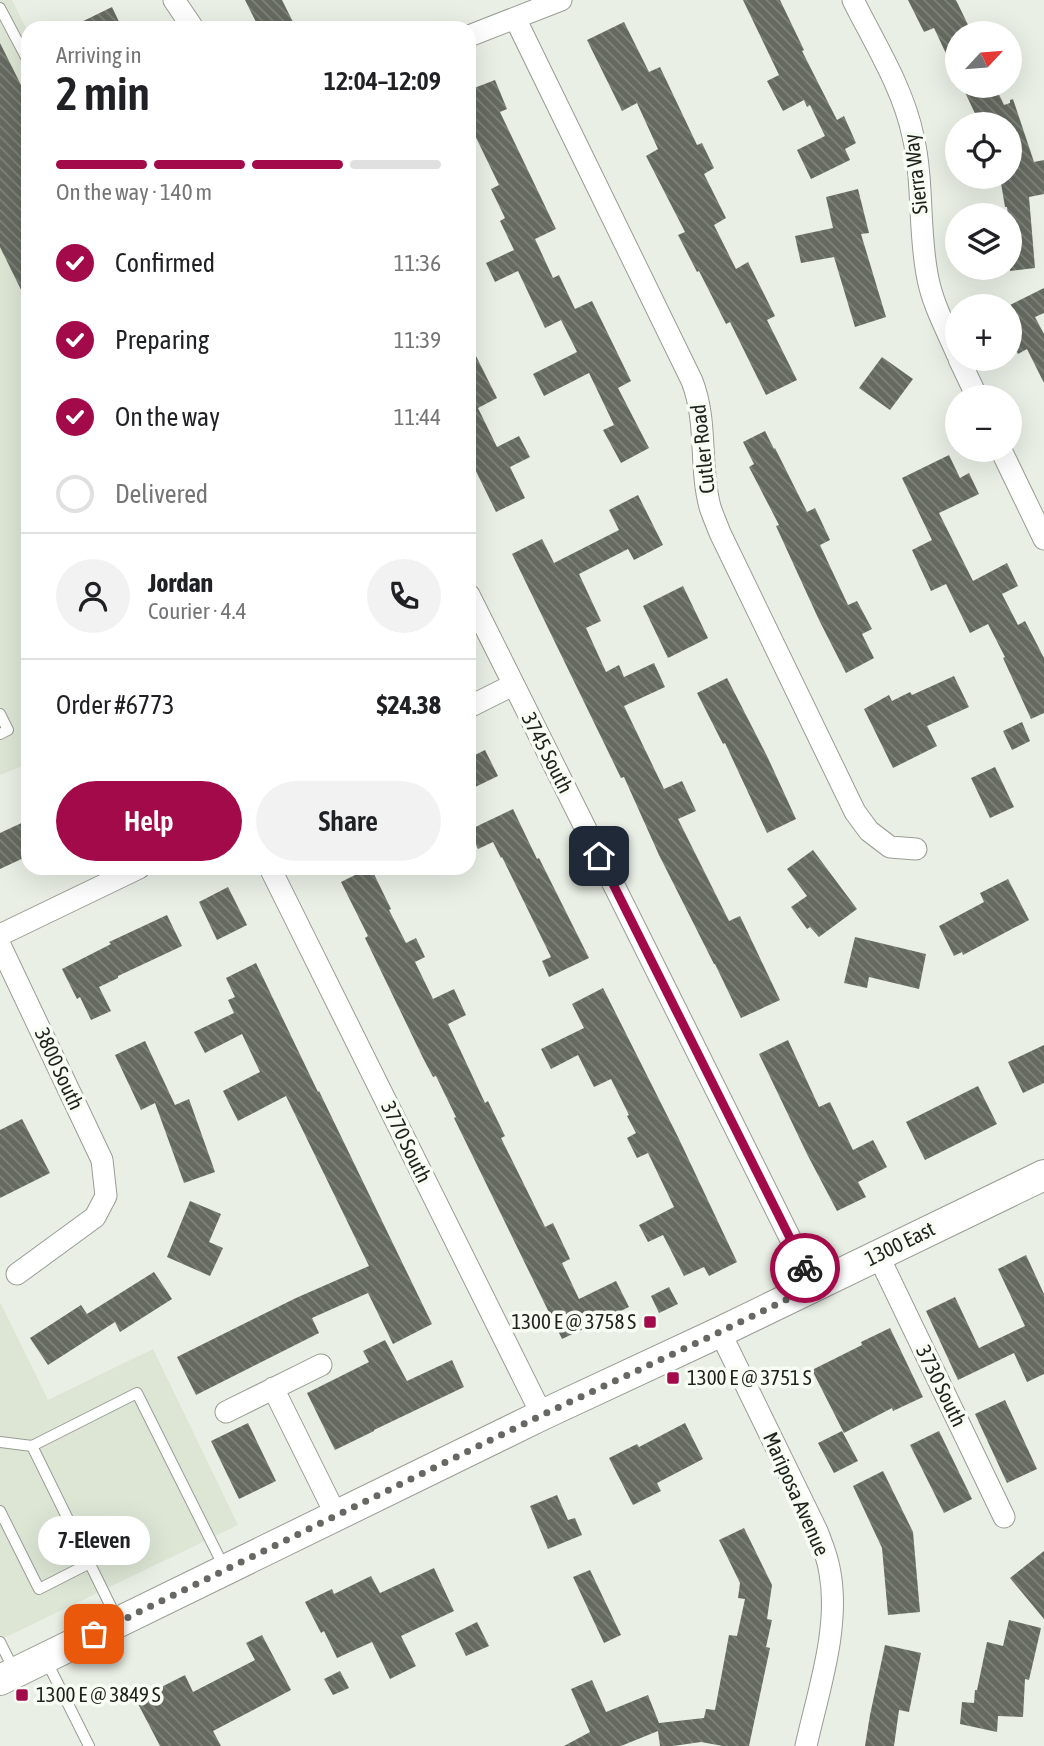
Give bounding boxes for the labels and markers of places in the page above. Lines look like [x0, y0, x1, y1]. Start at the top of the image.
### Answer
pin [569, 826, 629, 886]
place label: 1300 E @ 3758 S [511, 1309, 636, 1333]
marker: 1300 E @ 3758 S [642, 1314, 658, 1330]
place label: 1300 E @ 3751 S [687, 1365, 812, 1389]
marker: 1300 E @ 3751 S [665, 1370, 681, 1386]
callout: 7-Eleven [38, 1515, 150, 1564]
pin [64, 1604, 124, 1664]
place label: 1300 E @ 3849 S [36, 1682, 161, 1706]
marker: 1300 E @ 3849 S [14, 1687, 30, 1703]

